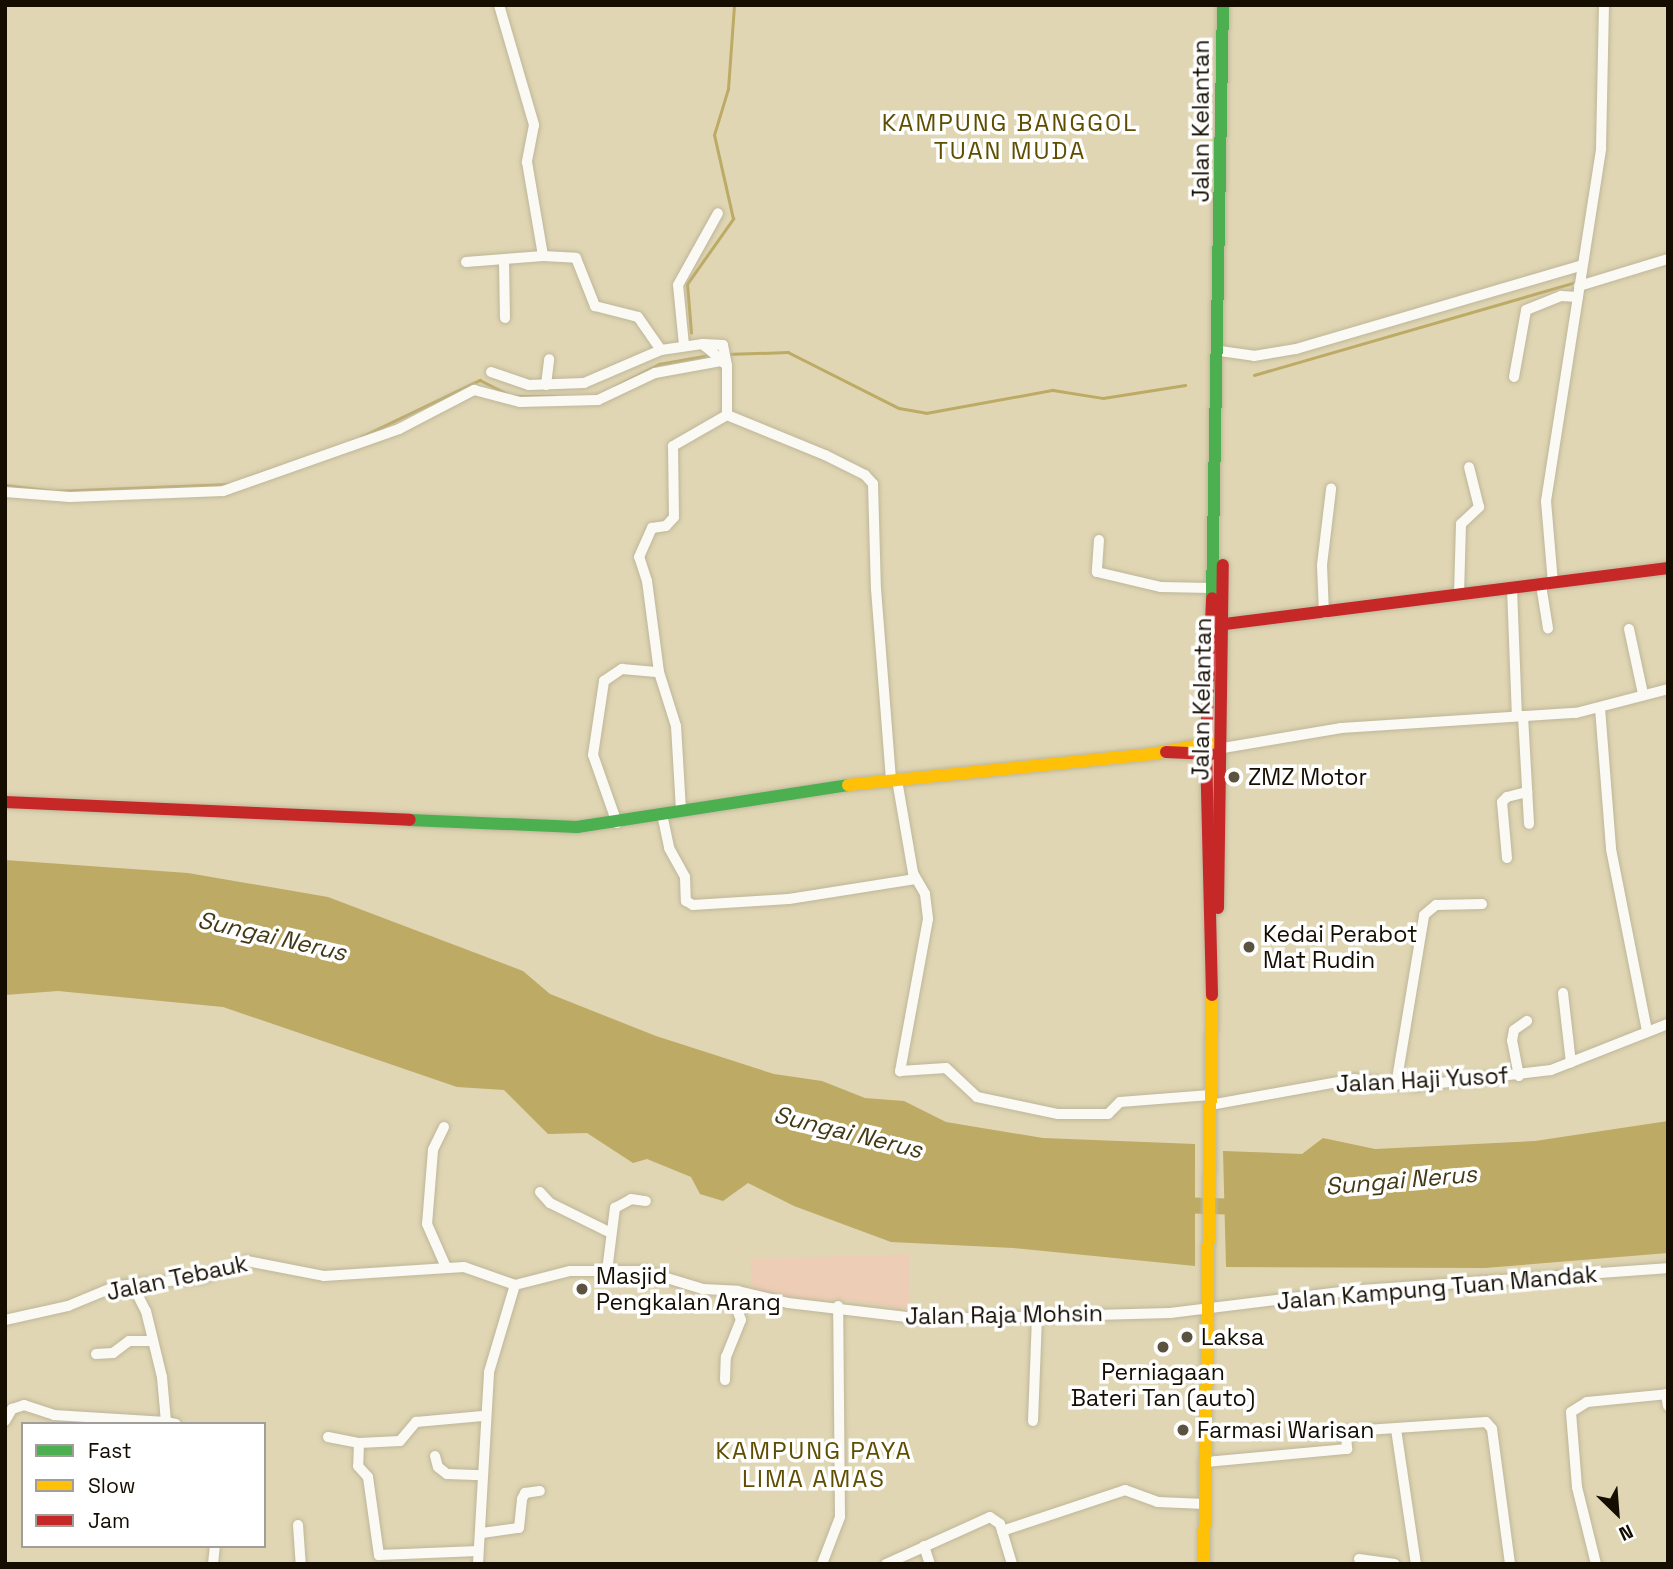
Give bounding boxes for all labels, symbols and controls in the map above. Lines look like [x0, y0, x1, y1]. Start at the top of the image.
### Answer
street label: Jalan Kelantan [1187, 40, 1215, 202]
district label: KAMPUNG BANGGOL TUAN MUDA [884, 109, 1136, 165]
street label: Jalan Kelantan [1187, 617, 1217, 781]
place label: ZMZ Motor [1248, 763, 1367, 791]
marker: ZMZ Motor [1226, 769, 1242, 785]
water label: Sungai Nerus [195, 905, 349, 967]
place label: Kedai Perabot Mat Rudin [1263, 920, 1417, 974]
marker: Kedai Perabot Mat Rudin [1241, 939, 1257, 955]
street label: Jalan Haji Yusof [1335, 1062, 1509, 1098]
water label: Sungai Nerus [771, 1100, 925, 1164]
water label: Sungai Nerus [1324, 1159, 1478, 1201]
street label: Jalan Tebauk [104, 1250, 250, 1306]
street label: Jalan Kampung Tuan Mandak [1275, 1260, 1599, 1316]
place label: Masjid Pengkalan Arang [596, 1262, 781, 1316]
marker: Masjid Pengkalan Arang [574, 1281, 590, 1297]
street label: Jalan Raja Mohsin [905, 1299, 1103, 1331]
place label: Laksa [1201, 1323, 1264, 1351]
marker: Laksa [1179, 1329, 1195, 1345]
marker: Perniagaan Bateri Tan (auto) [1155, 1339, 1171, 1355]
place label: Perniagaan Bateri Tan (auto) [1071, 1358, 1255, 1412]
place label: Farmasi Warisan [1197, 1416, 1375, 1444]
legend [21, 1422, 266, 1548]
marker: Farmasi Warisan [1175, 1422, 1191, 1438]
text: Fast [88, 1437, 132, 1464]
district label: KAMPUNG PAYA LIMA AMAS [717, 1437, 911, 1493]
text: Slow [88, 1472, 136, 1499]
north arrow [1582, 1478, 1652, 1548]
text: Jam [88, 1507, 130, 1534]
text: N [1615, 1518, 1637, 1547]

